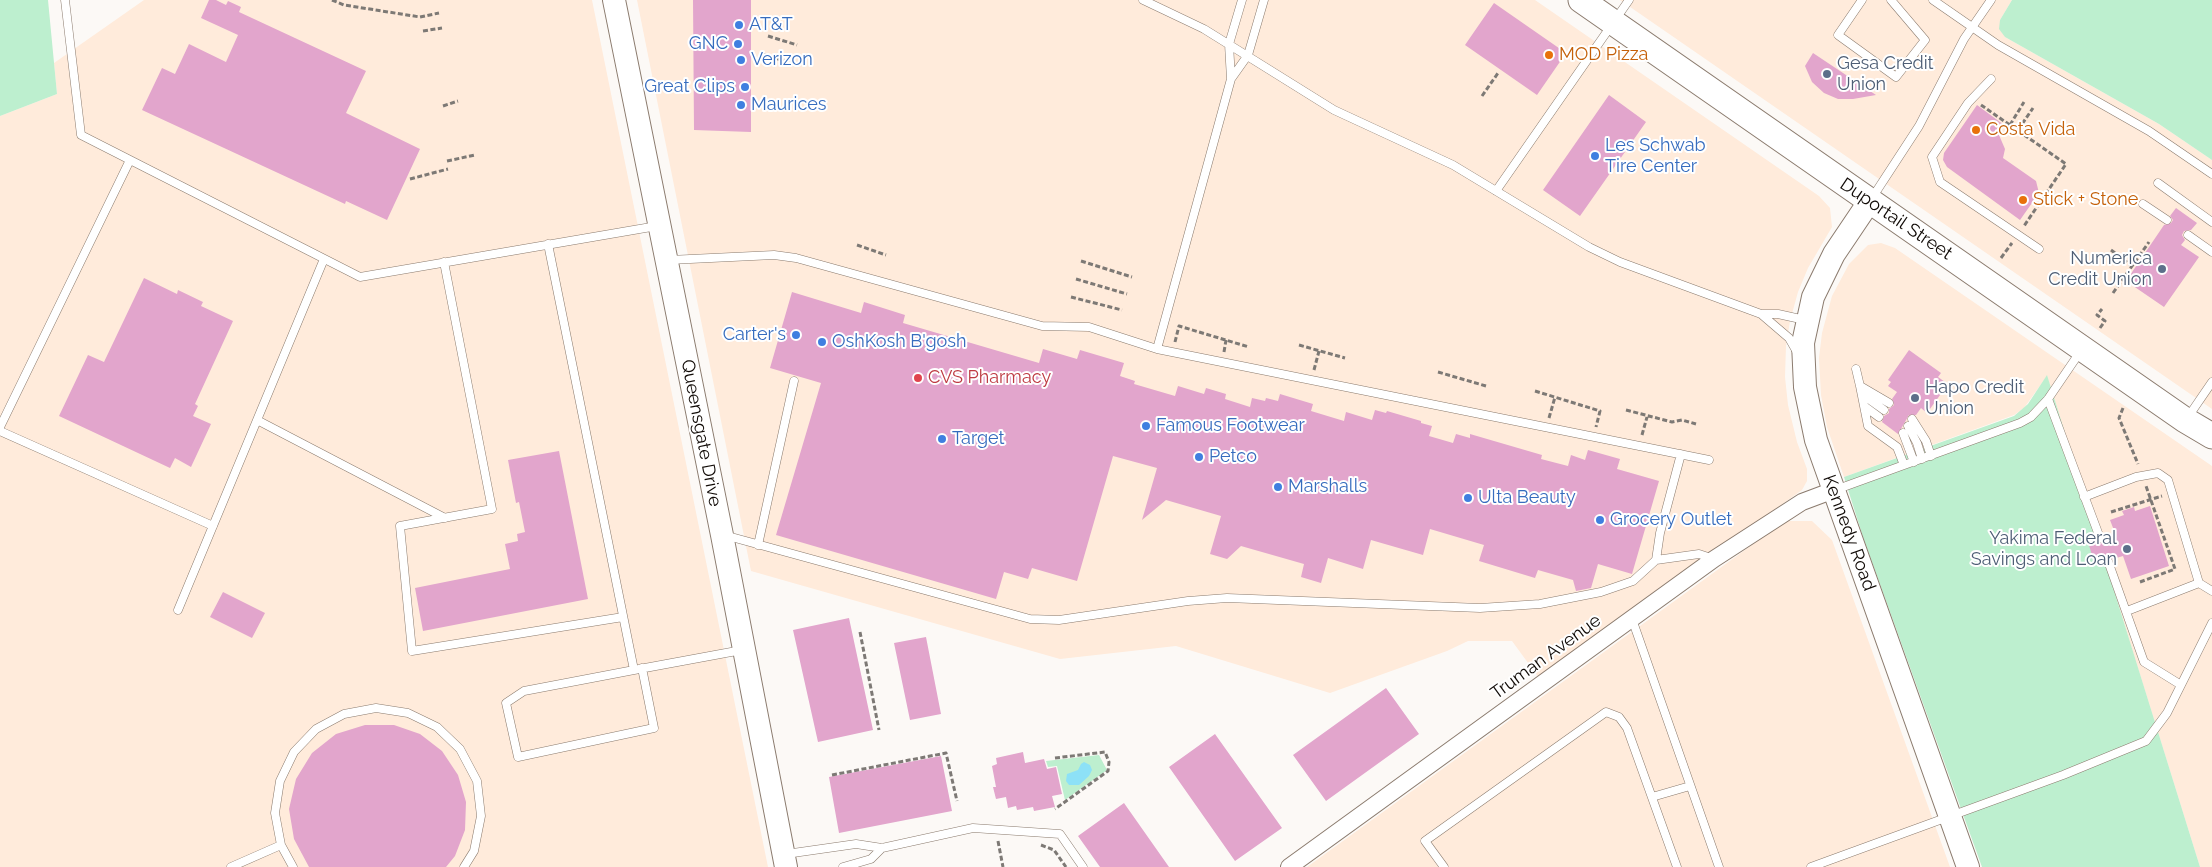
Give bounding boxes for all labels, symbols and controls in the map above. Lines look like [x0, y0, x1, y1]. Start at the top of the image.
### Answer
place label: AT&T [749, 14, 793, 36]
marker: AT&T [733, 19, 745, 31]
place label: GNC [689, 33, 728, 55]
marker: GNC [732, 38, 744, 50]
place label: MOD Pizza [1559, 44, 1648, 66]
place label: Verizon [751, 49, 813, 71]
marker: MOD Pizza [1543, 49, 1555, 61]
place label: Gesa Credit Union [1837, 53, 1934, 96]
marker: Verizon [735, 54, 747, 66]
marker: Gesa Credit Union [1821, 68, 1833, 80]
place label: Great Clips [644, 76, 735, 98]
marker: Great Clips [739, 81, 751, 93]
place label: Maurices [751, 94, 826, 116]
marker: Maurices [735, 99, 747, 111]
place label: Costa Vida [1986, 119, 2075, 141]
marker: Costa Vida [1970, 124, 1982, 136]
place label: Les Schwab Tire Center [1605, 135, 1706, 178]
marker: Les Schwab Tire Center [1589, 150, 1601, 162]
street label: Duportail Street [1836, 173, 1956, 265]
place label: Stick + Stone [2033, 189, 2138, 211]
marker: Stick + Stone [2017, 194, 2029, 206]
place label: Numerica Credit Union [2048, 248, 2152, 290]
marker: Numerica Credit Union [2156, 263, 2168, 275]
place label: Carter's [723, 324, 786, 346]
marker: Carter's [790, 329, 802, 341]
place label: OshKosh B'gosh [832, 331, 966, 353]
marker: OshKosh B'gosh [816, 336, 828, 348]
street label: Queensgate Drive [676, 358, 726, 508]
place label: CVS Pharmacy [928, 367, 1051, 389]
marker: CVS Pharmacy [912, 372, 924, 384]
place label: Hapo Credit Union [1925, 377, 2025, 419]
marker: Hapo Credit Union [1909, 392, 1921, 404]
place label: Famous Footwear [1156, 415, 1305, 437]
marker: Famous Footwear [1140, 420, 1152, 432]
place label: Target [952, 428, 1005, 450]
marker: Target [936, 433, 948, 445]
place label: Petco [1209, 446, 1257, 468]
marker: Petco [1193, 451, 1205, 463]
street label: Kennedy Road [1818, 472, 1880, 594]
place label: Marshalls [1288, 476, 1367, 498]
marker: Marshalls [1272, 481, 1284, 493]
place label: Ulta Beauty [1478, 487, 1576, 509]
marker: Ulta Beauty [1462, 492, 1474, 504]
place label: Grocery Outlet [1610, 509, 1732, 531]
marker: Grocery Outlet [1594, 514, 1606, 526]
place label: Yakima Federal Savings and Loan [1971, 528, 2117, 570]
marker: Yakima Federal Savings and Loan [2121, 543, 2133, 555]
street label: Truman Avenue [1487, 610, 1605, 704]

